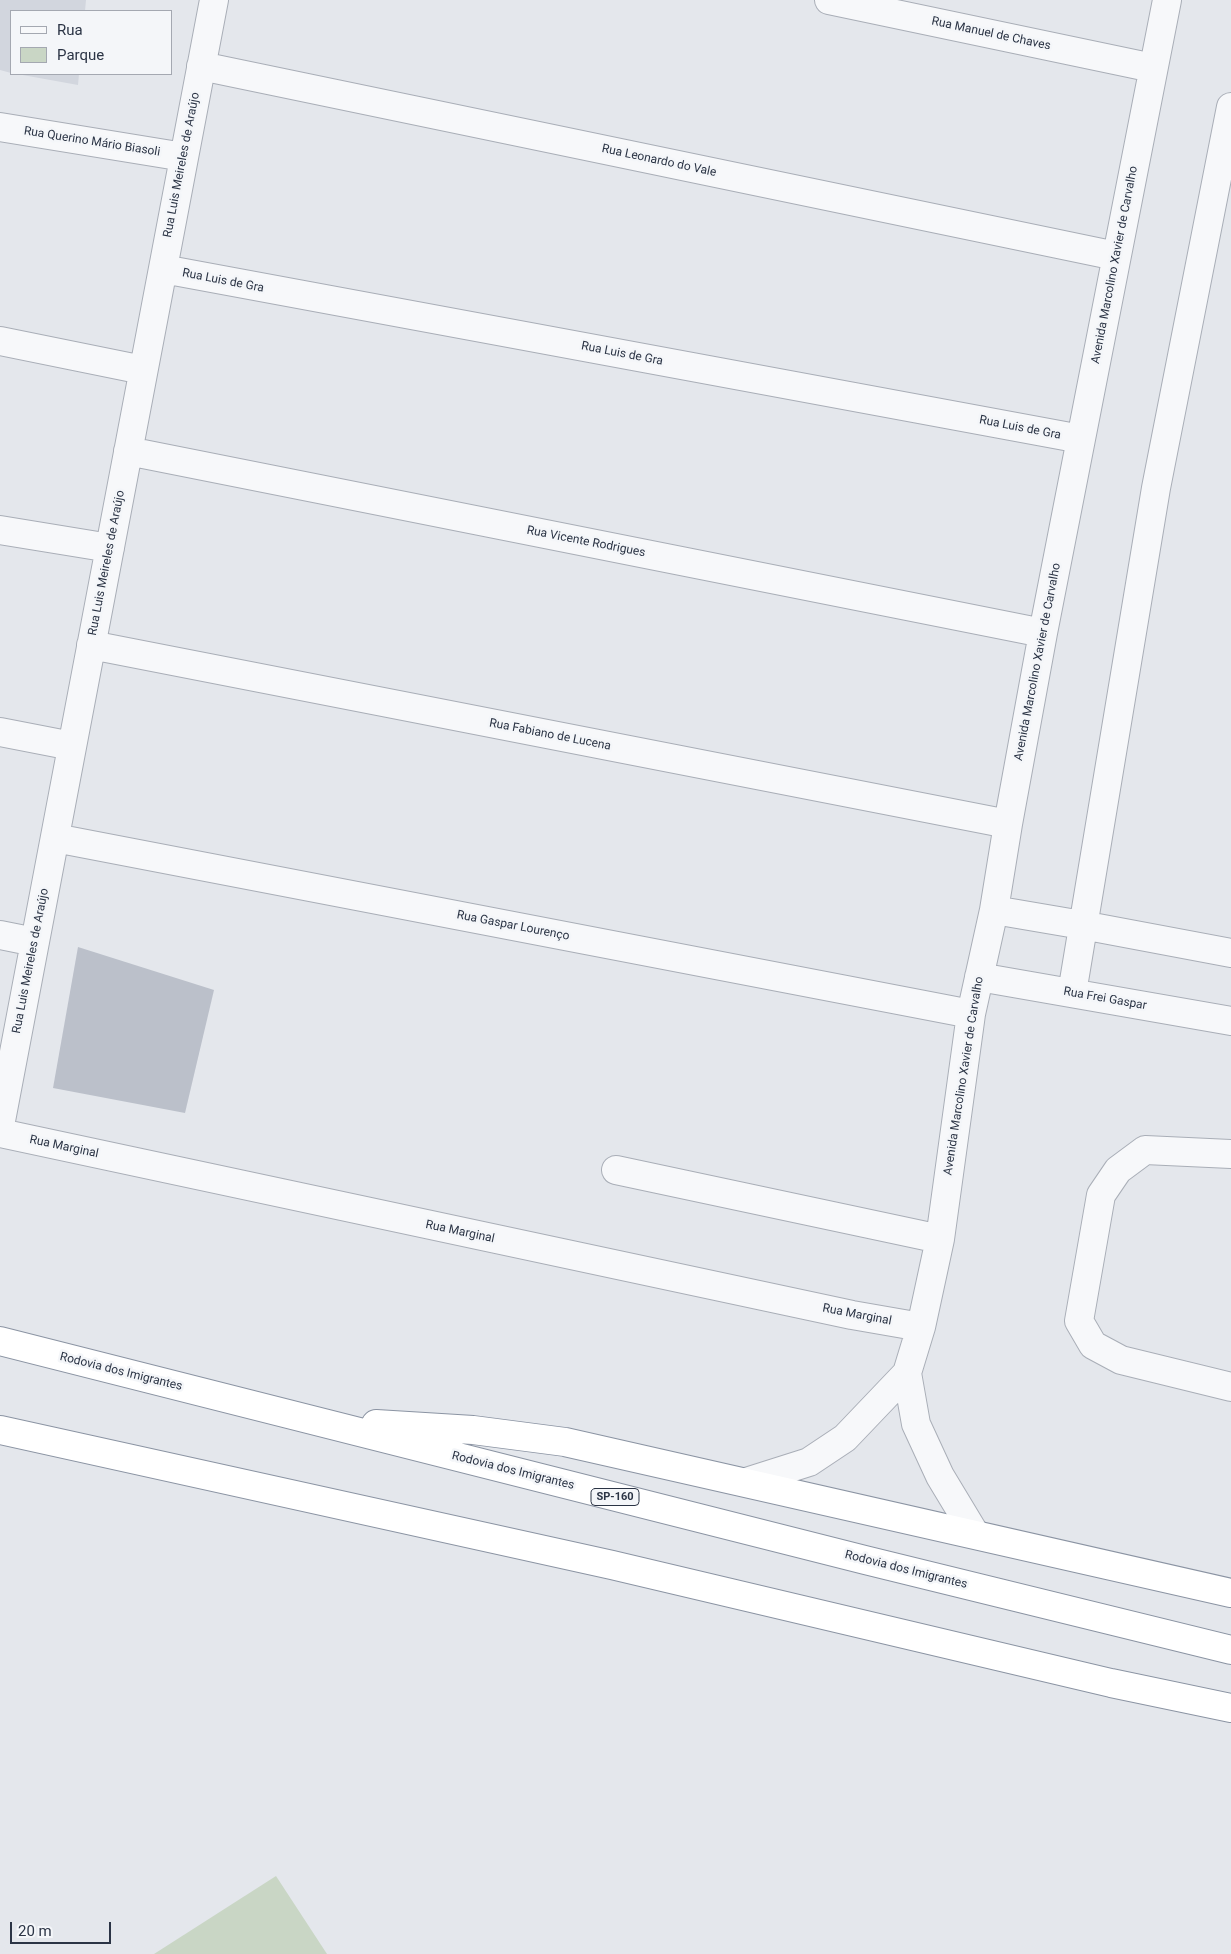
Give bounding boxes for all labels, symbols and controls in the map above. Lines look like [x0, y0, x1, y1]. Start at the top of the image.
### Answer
legend [10, 10, 172, 75]
street label: Rua Manuel de Chaves [930, 14, 1052, 54]
text: Rua [57, 21, 83, 39]
text: Parque [57, 46, 104, 64]
street label: Rua Luis Meireles de Araújo [161, 91, 203, 239]
street label: Rua Querino Mário Biasoli [23, 124, 161, 160]
street label: Rua Leonardo do Vale [600, 142, 718, 180]
street label: Avenida Marcolino Xavier de Carvalho [1089, 165, 1141, 365]
street label: Rua Luis de Gra [181, 266, 265, 296]
street label: Rua Luis de Gra [580, 339, 664, 369]
street label: Rua Luis de Gra [978, 413, 1062, 443]
street label: Rua Luis Meireles de Araújo [86, 489, 128, 637]
street label: Rua Vicente Rodrigues [525, 523, 647, 561]
street label: Avenida Marcolino Xavier de Carvalho [1012, 562, 1064, 762]
street label: Rua Fabiano de Lucena [488, 716, 612, 754]
street label: Rua Luis Meireles de Araújo [10, 887, 52, 1035]
street label: Rua Gaspar Lourenço [455, 908, 571, 944]
street label: Avenida Marcolino Xavier de Carvalho [941, 976, 987, 1176]
street label: Rua Frei Gaspar [1062, 985, 1148, 1013]
street label: Rua Marginal [28, 1133, 100, 1161]
street label: Rua Marginal [424, 1218, 496, 1246]
street label: Rua Marginal [821, 1301, 893, 1329]
street label: Rodovia dos Imigrantes [58, 1350, 184, 1394]
street label: Rodovia dos Imigrantes [450, 1449, 576, 1493]
road number: SP-160 [591, 1488, 639, 1505]
street label: Rodovia dos Imigrantes [843, 1548, 969, 1592]
scale bar [12, 1912, 114, 1944]
text: 20 m [18, 1922, 52, 1940]

